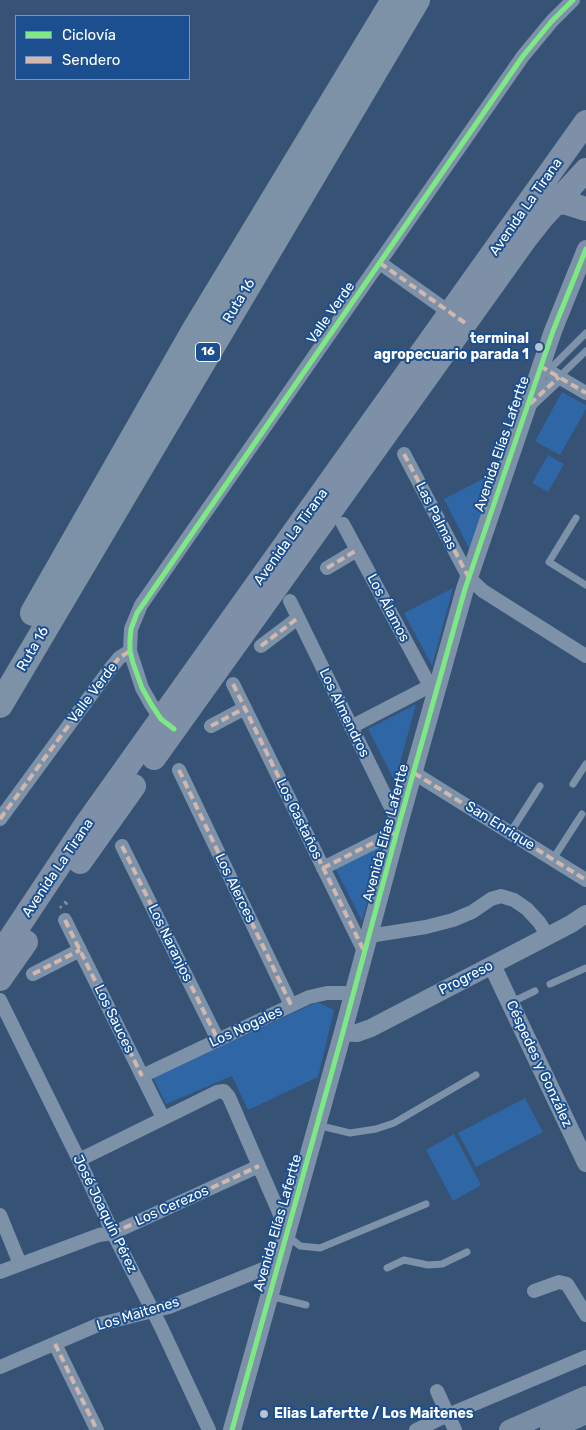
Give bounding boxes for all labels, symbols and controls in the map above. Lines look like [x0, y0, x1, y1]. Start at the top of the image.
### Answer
legend [15, 15, 190, 80]
text: Ciclovía [62, 26, 116, 44]
text: Sendero [62, 51, 120, 69]
street label: Avenida La Tirana [486, 155, 566, 259]
street label: Ruta 16 [219, 276, 259, 326]
street label: Valle Verde [304, 279, 358, 347]
place label: terminal agropecuario parada 1 [374, 331, 529, 364]
marker: terminal agropecuario parada 1 [533, 341, 545, 353]
road number: 16 [196, 342, 220, 362]
street label: Avenida Elías Lafertte [471, 374, 533, 514]
street label: Las Palmas [412, 479, 460, 553]
street label: Avenida La Tirana [250, 485, 332, 589]
street label: Los Álamos [363, 571, 413, 645]
street label: Ruta 16 [14, 624, 52, 674]
street label: Valle Verde [65, 659, 121, 727]
street label: Los Almendros [315, 666, 373, 760]
street label: Avenida Elías Lafertte [360, 762, 412, 904]
street label: Los Castaños [272, 776, 326, 862]
street label: San Enrique [462, 798, 538, 854]
street label: Avenida La Tirana [19, 816, 97, 920]
street label: Los Alerces [211, 851, 259, 925]
street label: Los Naranjos [144, 902, 196, 984]
street label: Progreso [436, 957, 496, 999]
street label: Los Sauces [90, 982, 138, 1056]
street label: Céspedes y González [502, 998, 576, 1130]
street label: Los Nogales [207, 1003, 285, 1051]
street label: José Joaquín Pérez [69, 1152, 141, 1276]
street label: Avenida Elías Lafertte [250, 1152, 306, 1294]
street label: Los Cerezos [133, 1182, 211, 1230]
street label: Los Maitenes [95, 1293, 181, 1335]
place label: Elias Lafertte / Los Maitenes [274, 1406, 473, 1422]
marker: Elias Lafertte / Los Maitenes [258, 1408, 270, 1420]

